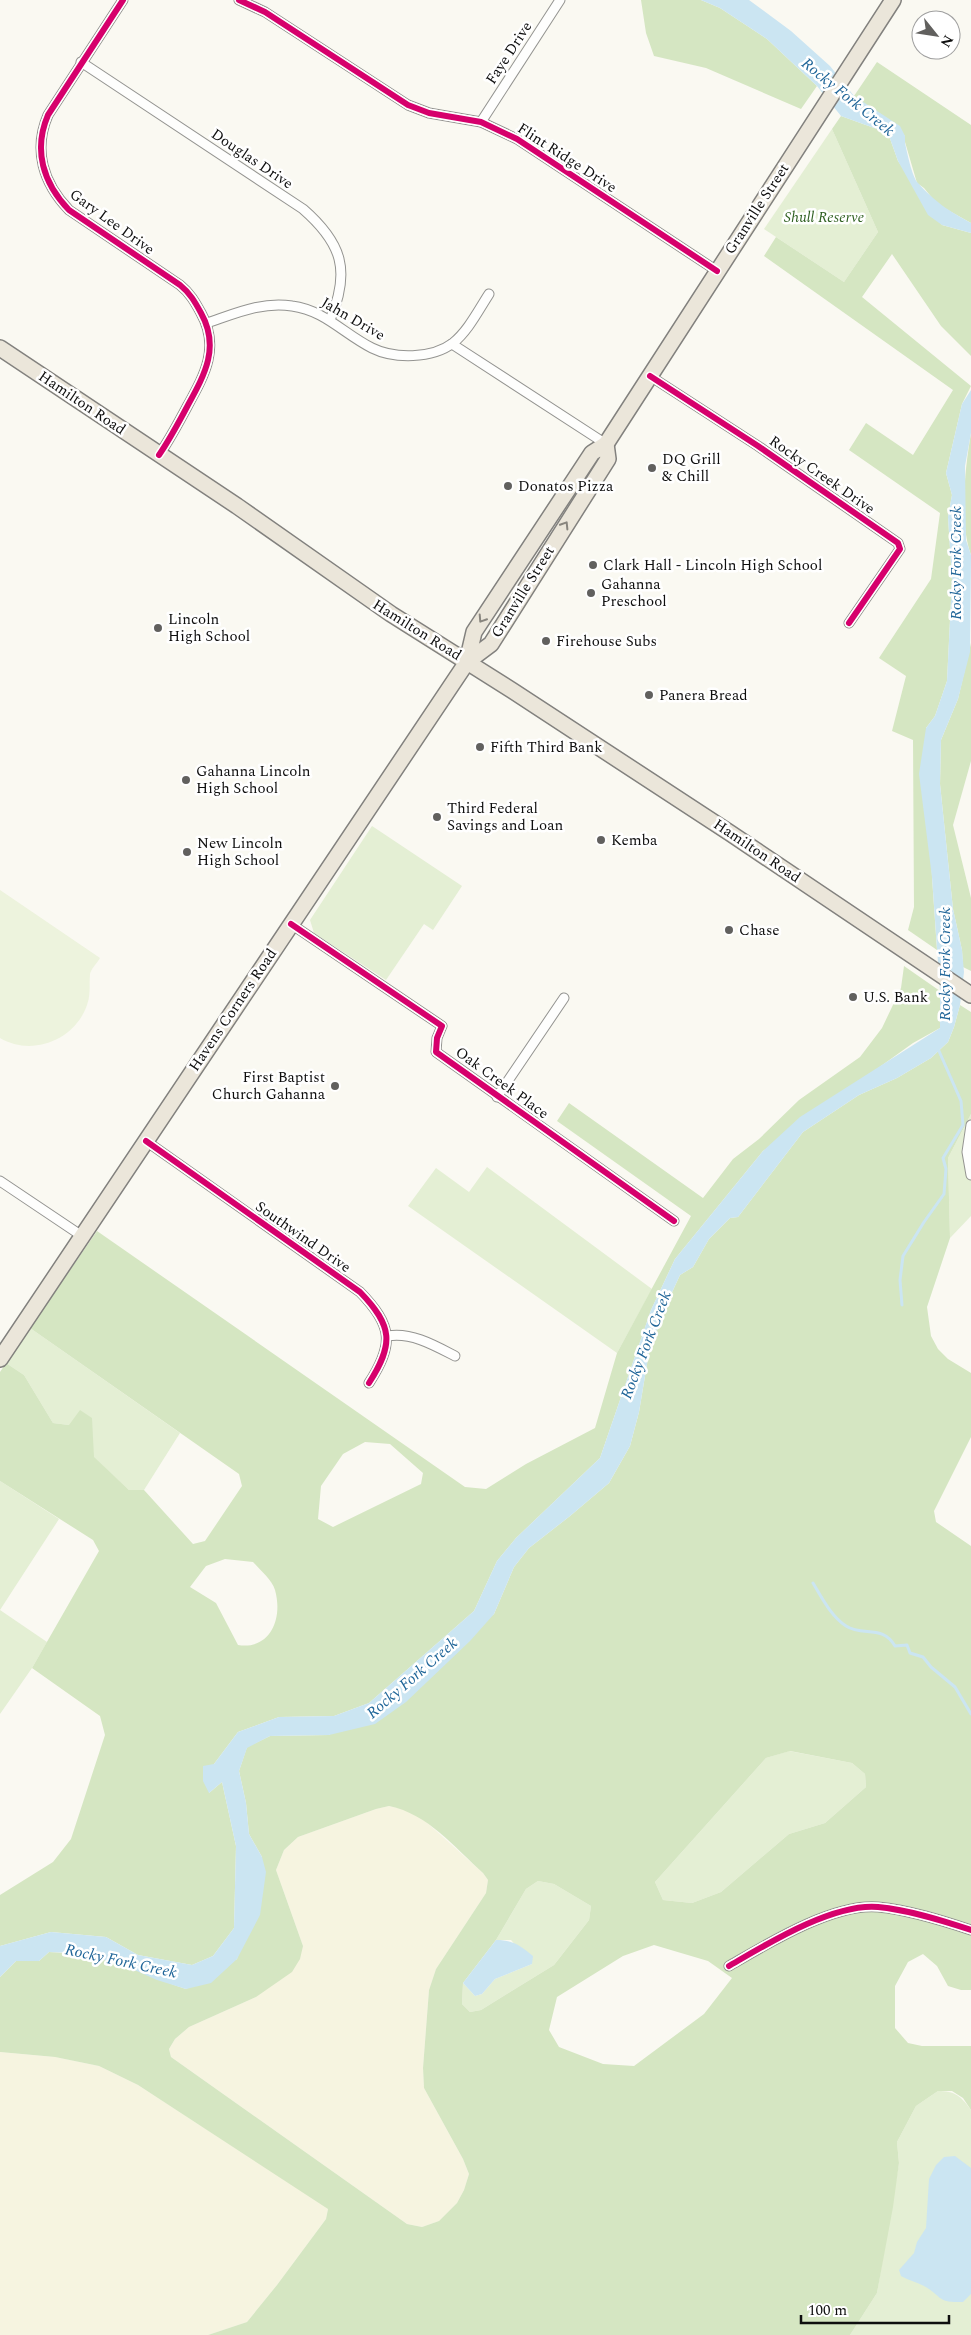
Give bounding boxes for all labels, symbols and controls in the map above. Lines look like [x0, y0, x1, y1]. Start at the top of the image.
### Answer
north arrow [911, 10, 961, 60]
street label: Faye Drive [480, 17, 538, 89]
text: N [935, 31, 959, 51]
water label: Rocky Fork Creek [796, 52, 900, 143]
street label: Flint Ridge Drive [513, 117, 621, 199]
street label: Douglas Drive [206, 123, 298, 195]
street label: Granville Street [719, 159, 795, 259]
street label: Gary Lee Drive [65, 183, 159, 261]
park label: Shull Reserve [784, 206, 864, 229]
street label: Jahn Drive [317, 291, 389, 347]
street label: Hamilton Road [34, 365, 130, 441]
street label: Rocky Creek Drive [764, 430, 880, 520]
place label: DQ Grill & Chill [662, 448, 721, 488]
marker: DQ Grill & Chill [646, 462, 658, 474]
place label: Donatos Pizza [518, 475, 614, 498]
marker: Donatos Pizza [502, 480, 514, 492]
water label: Rocky Fork Creek [944, 506, 968, 620]
one-way arrow [559, 522, 569, 531]
street label: Granville Street [486, 542, 560, 642]
place label: Clark Hall - Lincoln High School [603, 554, 822, 577]
marker: Clark Hall - Lincoln High School [587, 559, 599, 571]
place label: Gahanna Preschool [601, 573, 667, 613]
marker: Gahanna Preschool [585, 587, 597, 599]
street label: Hamilton Road [368, 593, 466, 667]
place label: Lincoln High School [168, 608, 250, 648]
one-way arrow [479, 614, 488, 623]
marker: Lincoln High School [152, 622, 164, 634]
place label: Firehouse Subs [556, 630, 657, 653]
marker: Firehouse Subs [540, 635, 552, 647]
place label: Panera Bread [659, 684, 748, 707]
marker: Panera Bread [643, 689, 655, 701]
place label: Fifth Third Bank [490, 736, 603, 759]
marker: Fifth Third Bank [474, 741, 486, 753]
place label: Gahanna Lincoln High School [196, 760, 311, 800]
marker: Gahanna Lincoln High School [180, 774, 192, 786]
place label: Third Federal Savings and Loan [447, 797, 564, 837]
marker: Third Federal Savings and Loan [431, 811, 443, 823]
street label: Hamilton Road [709, 813, 805, 889]
place label: Kemba [611, 829, 658, 852]
place label: New Lincoln High School [197, 832, 283, 872]
marker: Kemba [595, 834, 607, 846]
marker: New Lincoln High School [181, 846, 193, 858]
water label: Rocky Fork Creek [933, 907, 957, 1021]
place label: Chase [739, 919, 780, 942]
marker: Chase [723, 924, 735, 936]
street label: Havens Corners Road [183, 944, 283, 1076]
place label: U.S. Bank [863, 986, 928, 1009]
marker: U.S. Bank [847, 991, 859, 1003]
street label: Oak Creek Place [450, 1041, 554, 1125]
place label: First Baptist Church Gahanna [212, 1066, 326, 1106]
marker: First Baptist Church Gahanna [329, 1080, 341, 1092]
street label: Southwind Drive [250, 1195, 356, 1279]
water label: Rocky Fork Creek [614, 1287, 678, 1402]
water label: Rocky Fork Creek [361, 1631, 463, 1724]
water label: Rocky Fork Creek [63, 1937, 180, 1985]
scale bar [801, 2292, 948, 2324]
text: 100 m [808, 2299, 847, 2322]

